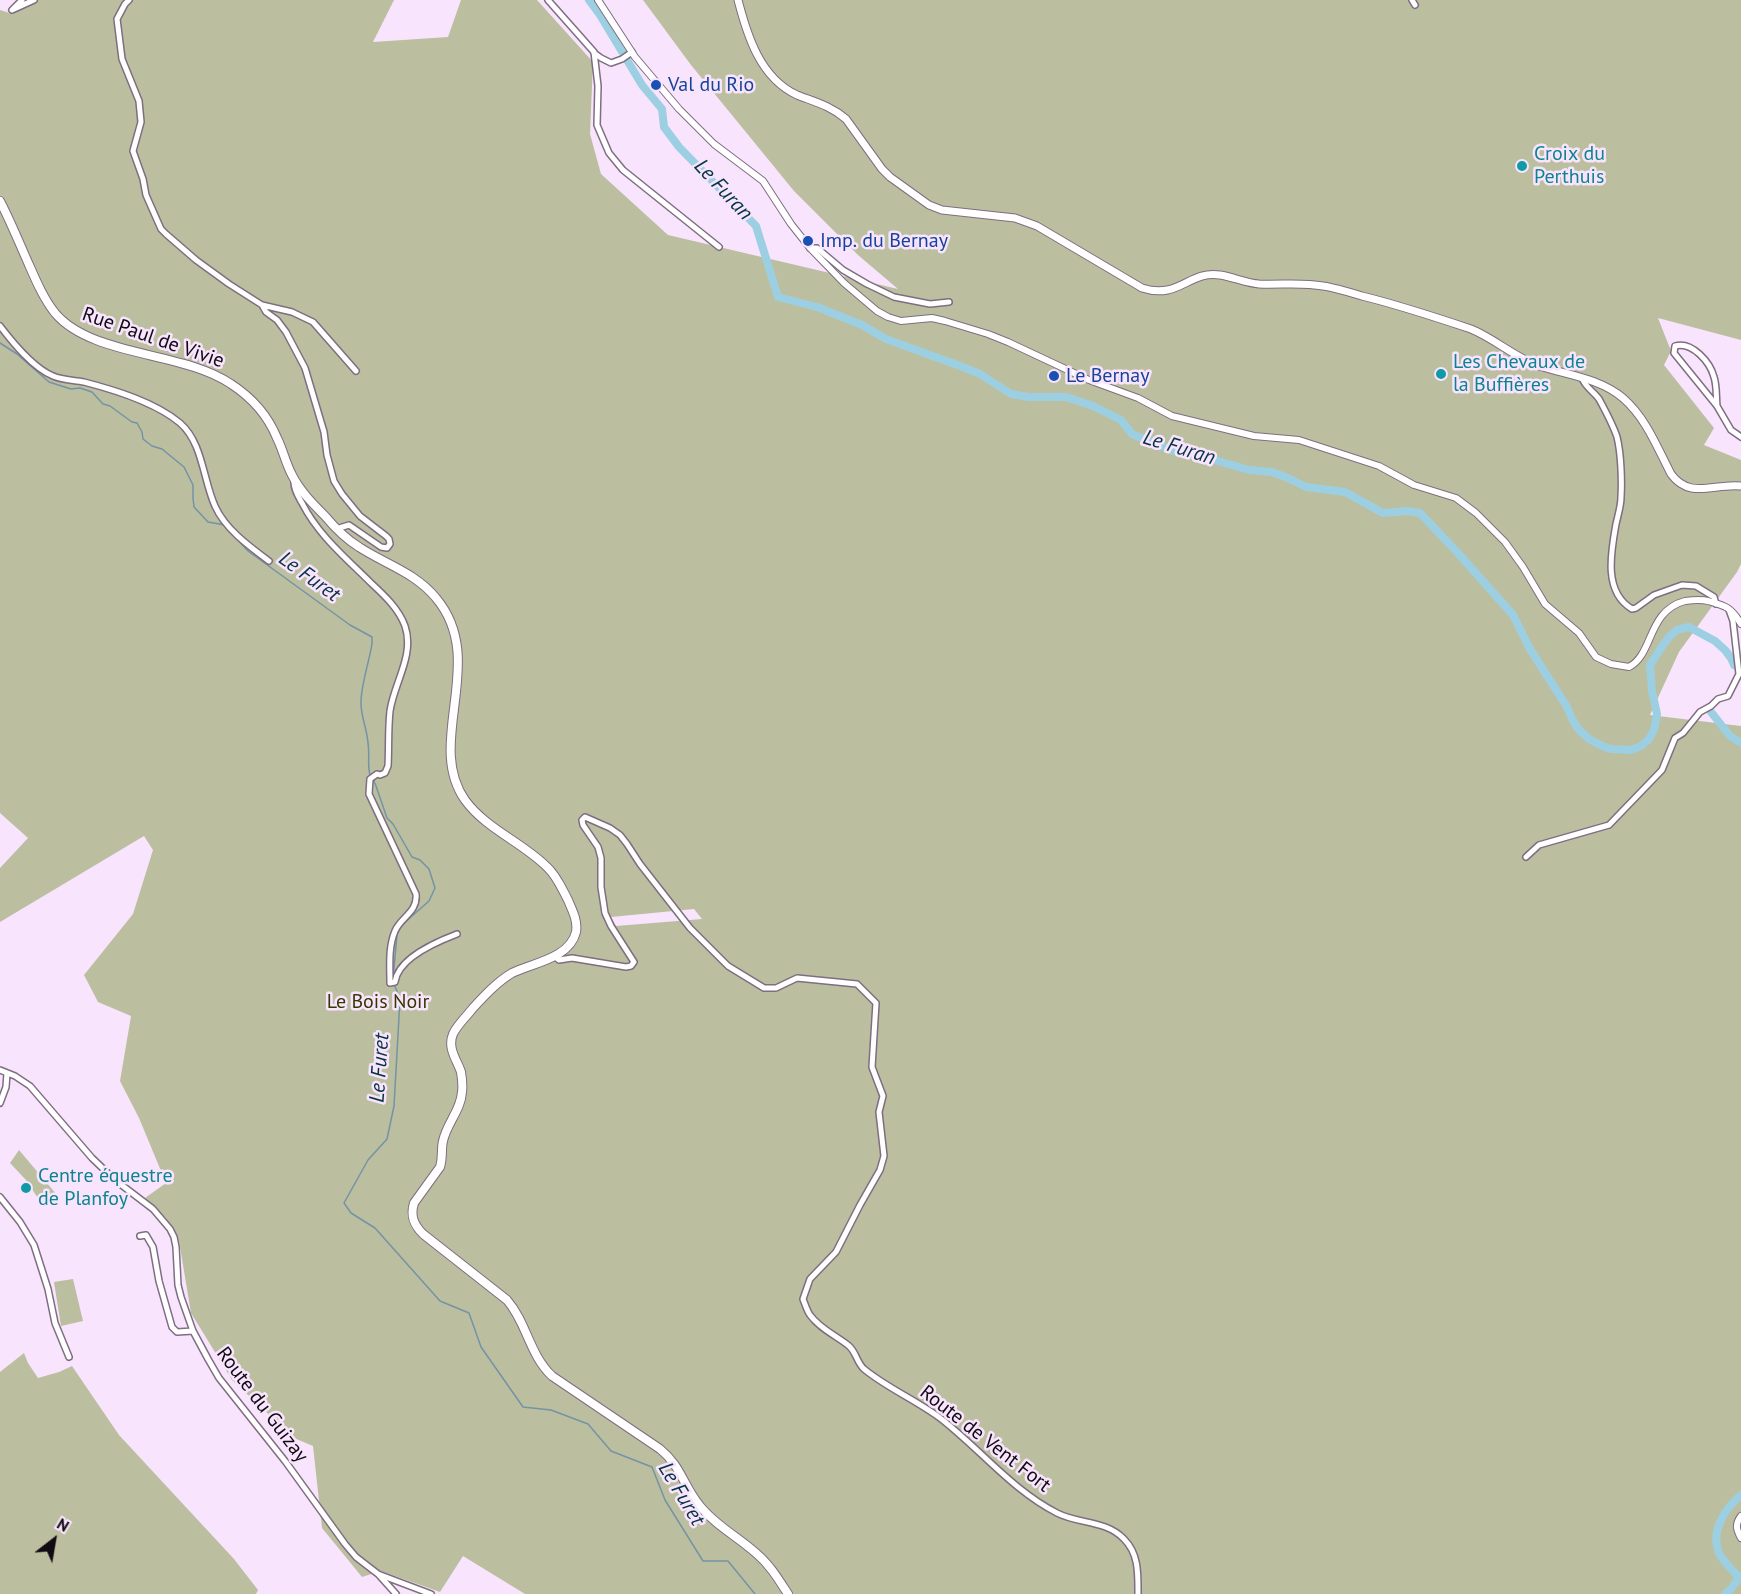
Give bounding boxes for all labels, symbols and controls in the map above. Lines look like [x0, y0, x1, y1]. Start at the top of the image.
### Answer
place label: Val du Rio [668, 73, 754, 97]
marker: Val du Rio [649, 78, 663, 92]
place label: Croix du Perthuis [1534, 142, 1605, 189]
water label: Le Furan [689, 154, 757, 226]
marker: Croix du Perthuis [1515, 159, 1529, 173]
place label: Imp. du Bernay [820, 229, 948, 253]
marker: Imp. du Bernay [801, 234, 815, 248]
street label: Rue Paul de Vivie [79, 302, 227, 374]
place label: Les Chevaux de la Buffières [1453, 350, 1585, 397]
place label: Le Bernay [1066, 364, 1149, 388]
marker: Les Chevaux de la Buffières [1434, 367, 1448, 381]
marker: Le Bernay [1047, 369, 1061, 383]
water label: Le Furan [1140, 425, 1218, 471]
water label: Le Furet [274, 546, 344, 608]
park label: Le Bois Noir [327, 990, 429, 1014]
water label: Le Furet [365, 1033, 395, 1103]
place label: Centre équestre de Planfoy [38, 1164, 173, 1211]
marker: Centre équestre de Planfoy [19, 1181, 33, 1195]
street label: Route du Guizay [211, 1343, 313, 1467]
street label: Route de Vent Fort [915, 1380, 1055, 1498]
water label: Le Furet [652, 1458, 710, 1530]
north arrow [24, 1510, 84, 1570]
text: N [54, 1513, 73, 1536]

